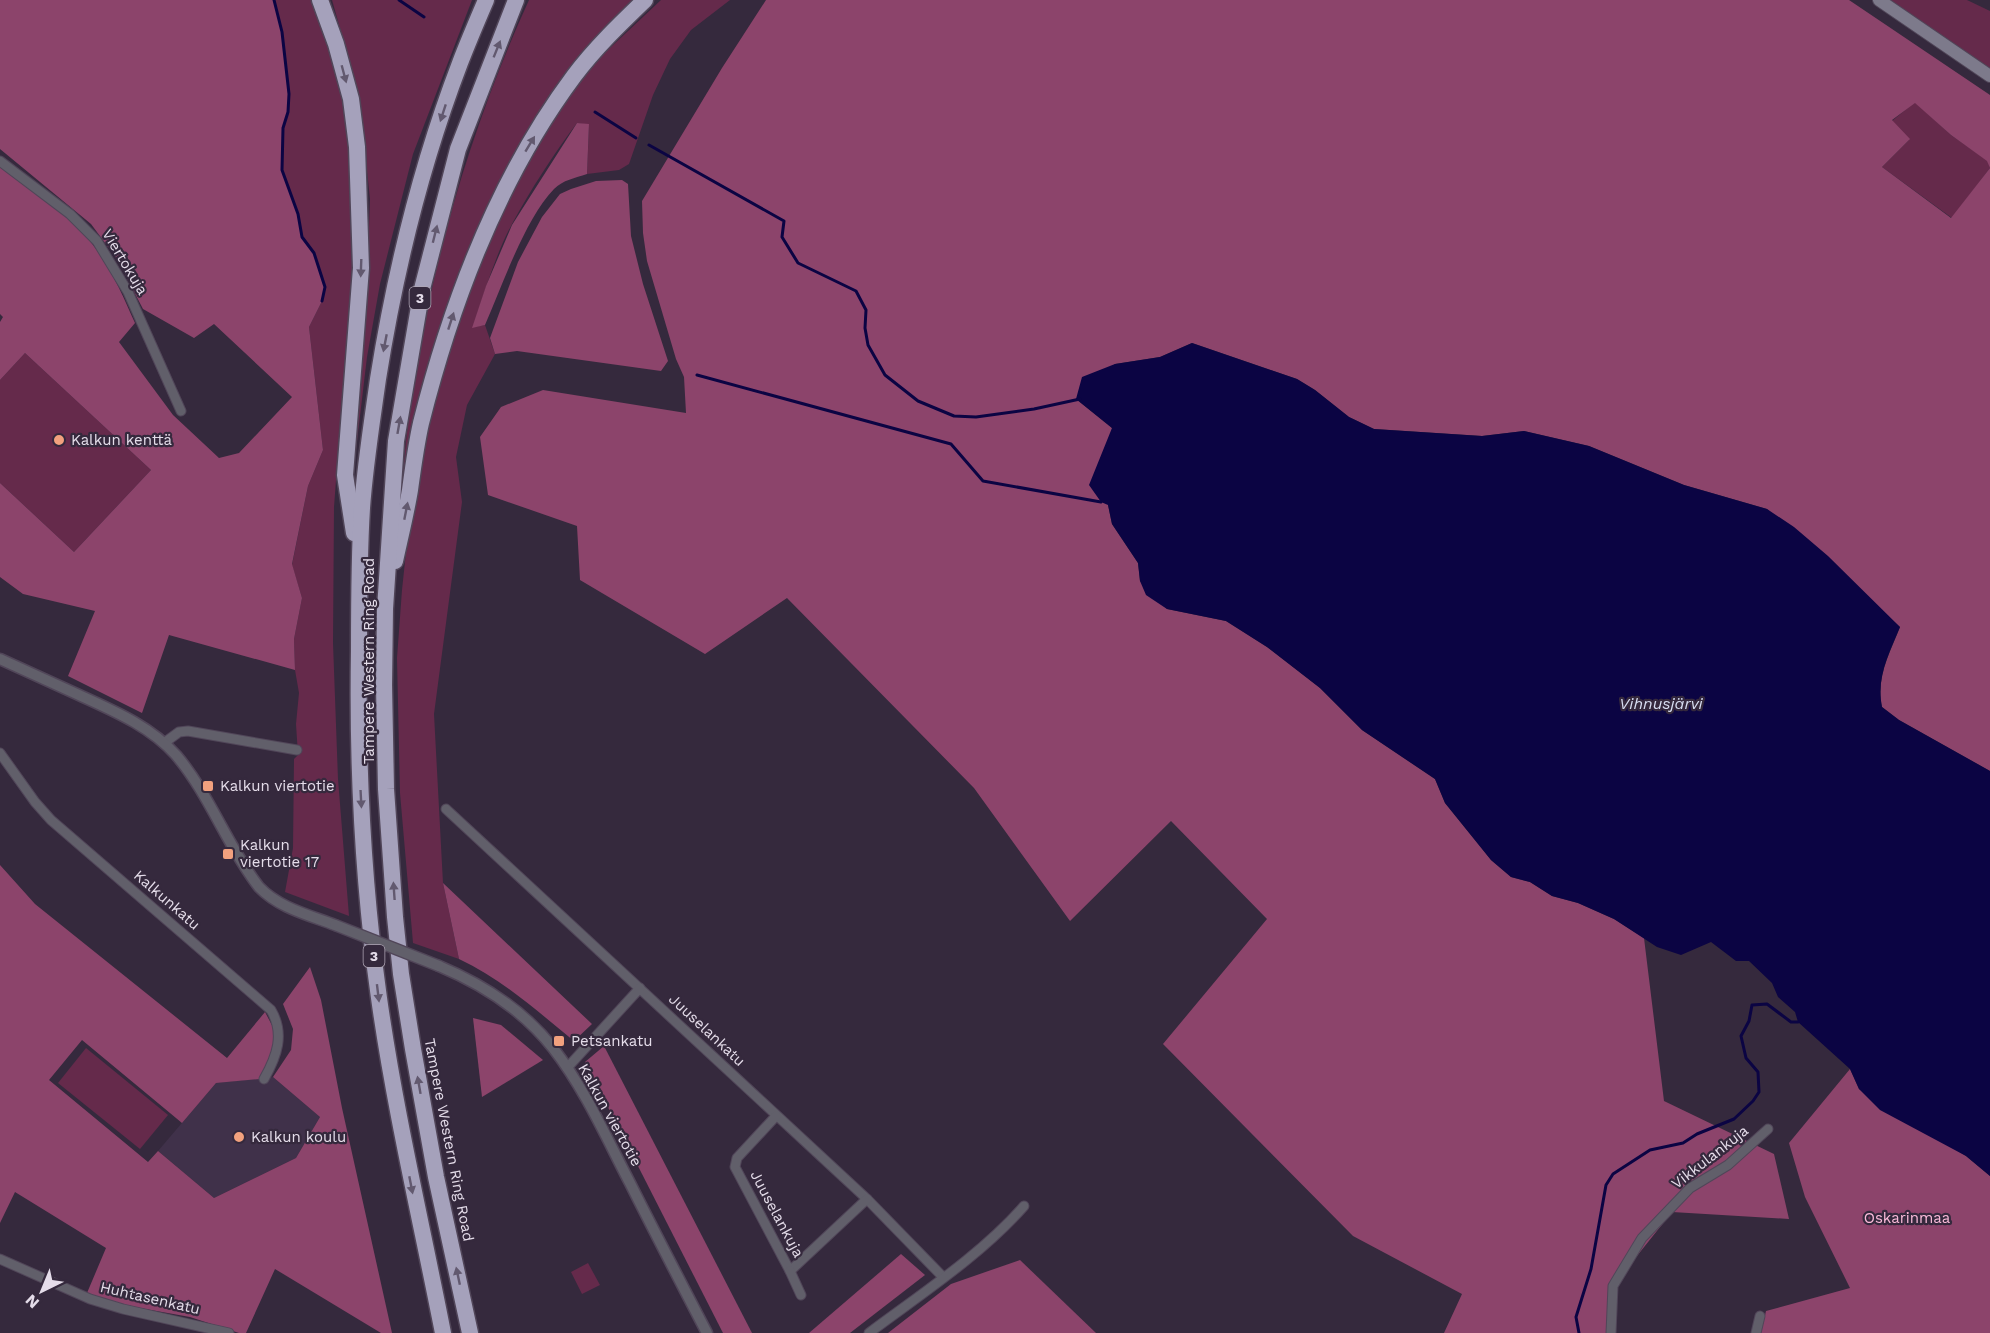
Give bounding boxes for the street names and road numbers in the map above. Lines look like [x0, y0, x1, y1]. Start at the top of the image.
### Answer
street label: Viertokuja [98, 226, 152, 299]
road number: 3 [410, 287, 430, 309]
street label: Tampere Western Ring Road [360, 558, 378, 764]
street label: Kalkunkatu [130, 866, 204, 934]
road number: 3 [364, 945, 385, 967]
street label: Juuselankatu [665, 990, 749, 1070]
street label: Tampere Western Ring Road [420, 1037, 478, 1243]
street label: Kalkun viertotie [574, 1060, 646, 1170]
street label: Vikkulankuja [1668, 1121, 1752, 1193]
street label: Juuselankuja [747, 1167, 808, 1261]
street label: Huhtasenkatu [98, 1278, 202, 1318]

